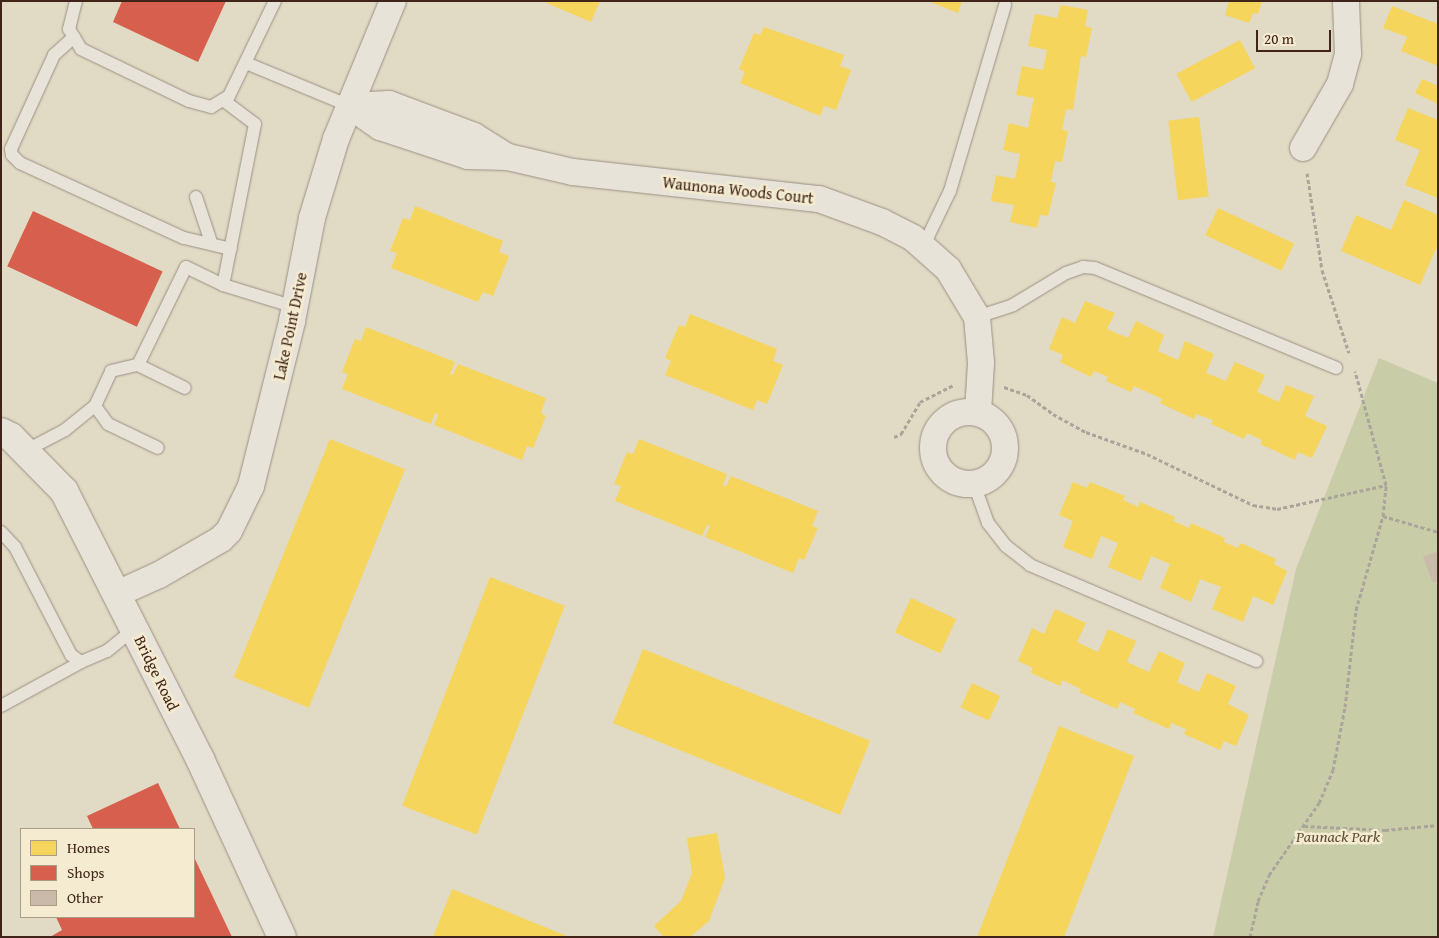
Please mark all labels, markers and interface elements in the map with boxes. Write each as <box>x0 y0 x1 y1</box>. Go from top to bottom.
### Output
scale bar <box>1259 20 1334 52</box>
text: 20 m <box>1264 28 1294 49</box>
street label: Waunona Woods Court <box>661 173 815 207</box>
street label: Lake Point Drive <box>269 270 311 382</box>
street label: Bridge Road <box>131 632 183 714</box>
park label: Paunack Park <box>1296 826 1380 846</box>
legend <box>20 828 195 918</box>
text: Homes <box>67 837 110 858</box>
text: Shops <box>67 862 104 883</box>
text: Other <box>67 887 103 908</box>

